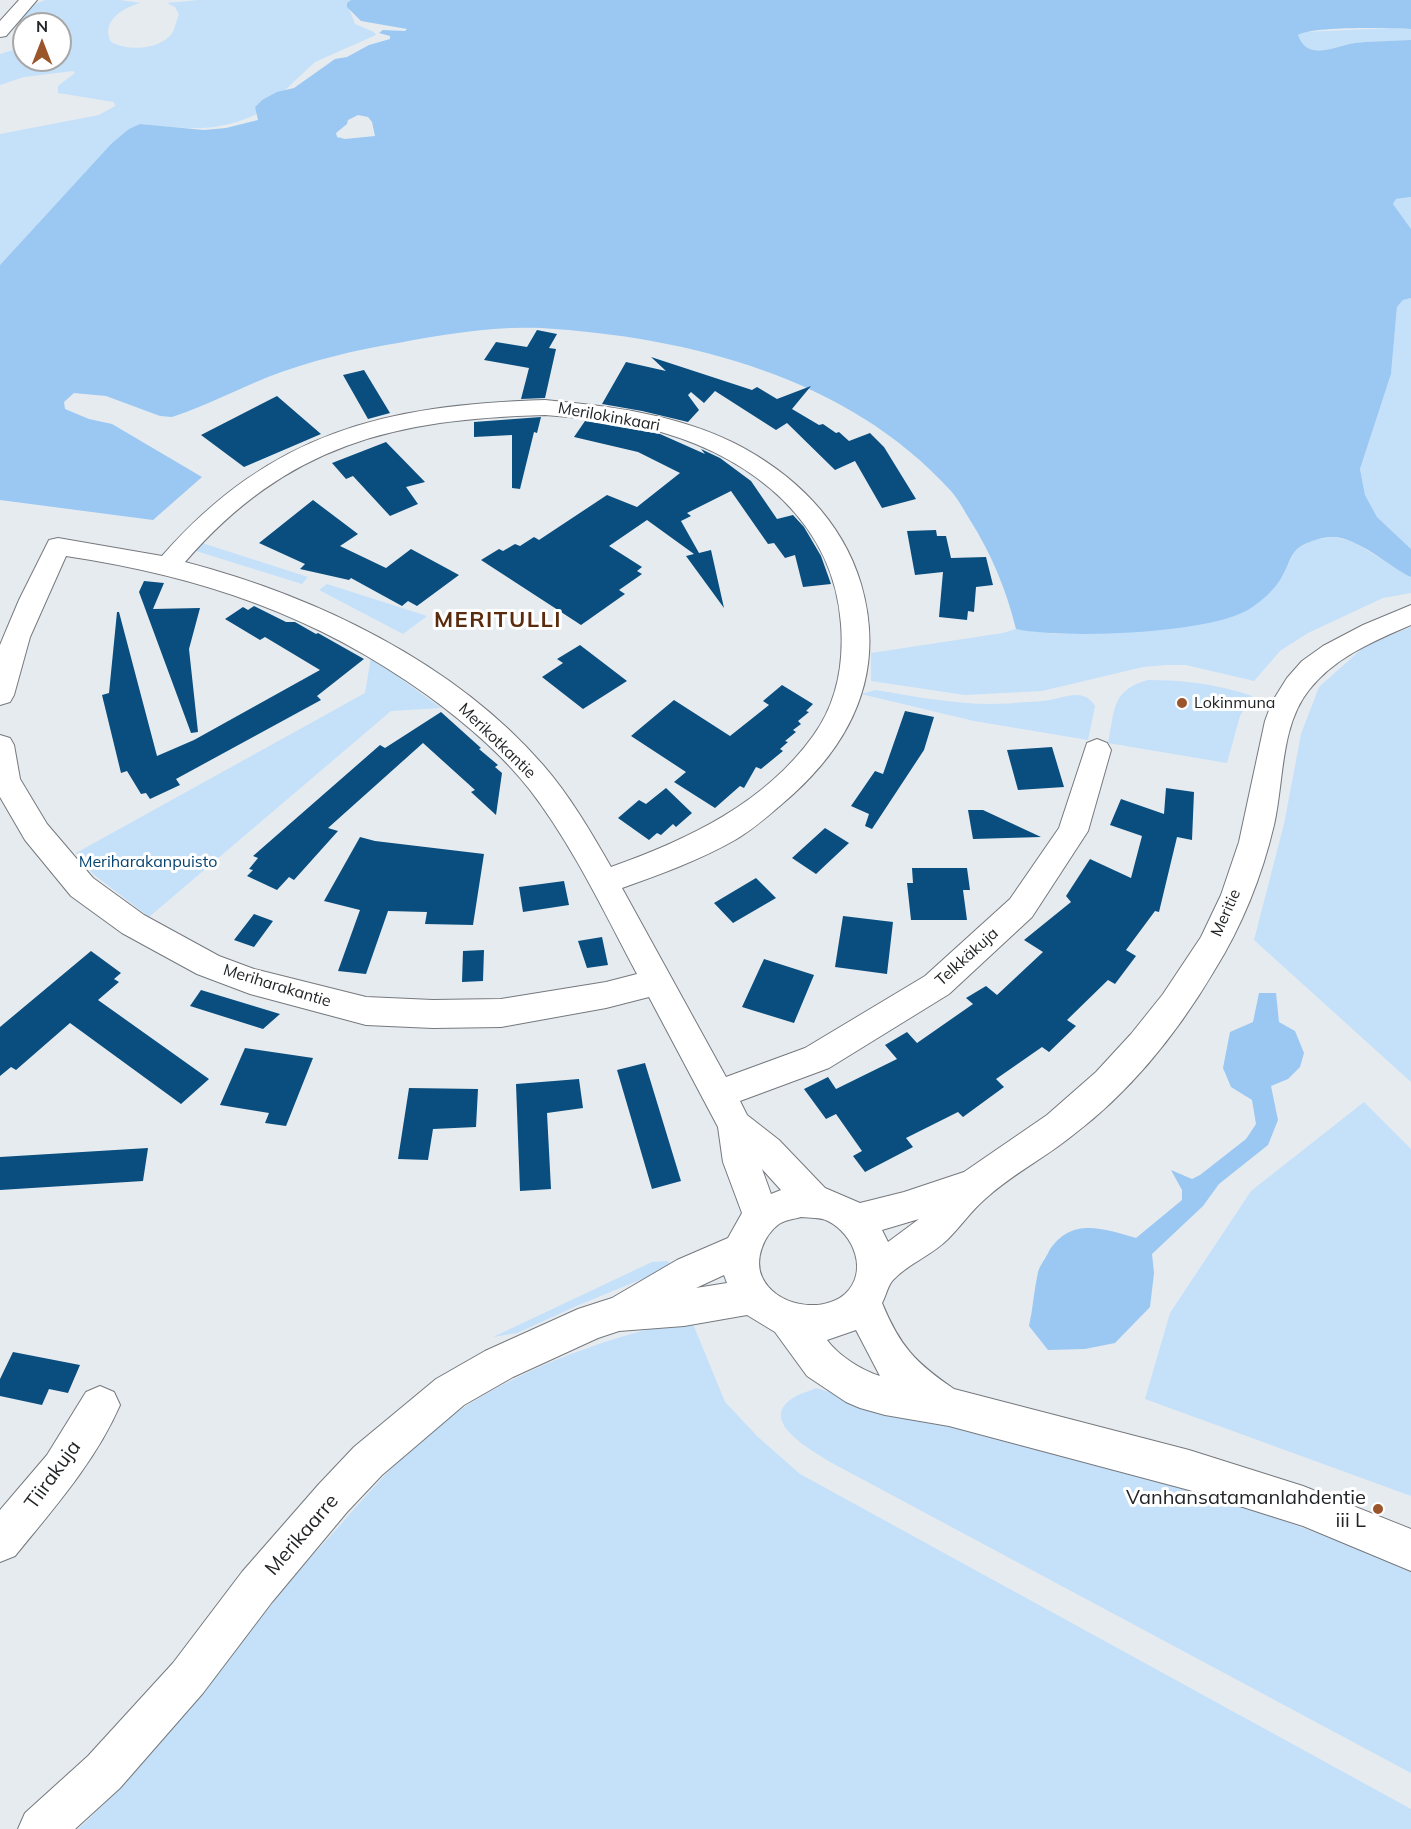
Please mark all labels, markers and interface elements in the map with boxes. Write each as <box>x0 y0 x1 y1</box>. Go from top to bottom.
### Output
north arrow <box>12 12 72 72</box>
text: N <box>36 16 48 36</box>
street label: Merilokinkaari <box>556 399 662 435</box>
district label: MERITULLI <box>434 607 562 633</box>
place label: Lokinmuna <box>1194 693 1275 713</box>
marker: Lokinmuna <box>1175 696 1189 710</box>
street label: Merikotkantie <box>454 699 540 783</box>
park label: Meriharakanpuisto <box>79 852 217 872</box>
street label: Meritie <box>1207 886 1245 940</box>
street label: Telkkäkuja <box>932 924 1002 990</box>
street label: Meriharakantie <box>221 961 333 1011</box>
street label: Tiirakuja <box>20 1436 86 1514</box>
place label: Vanhansatamanlahdentie iii L <box>1126 1486 1366 1533</box>
street label: Merikaarre <box>260 1490 344 1580</box>
marker: Vanhansatamanlahdentie iii L <box>1371 1502 1385 1516</box>

